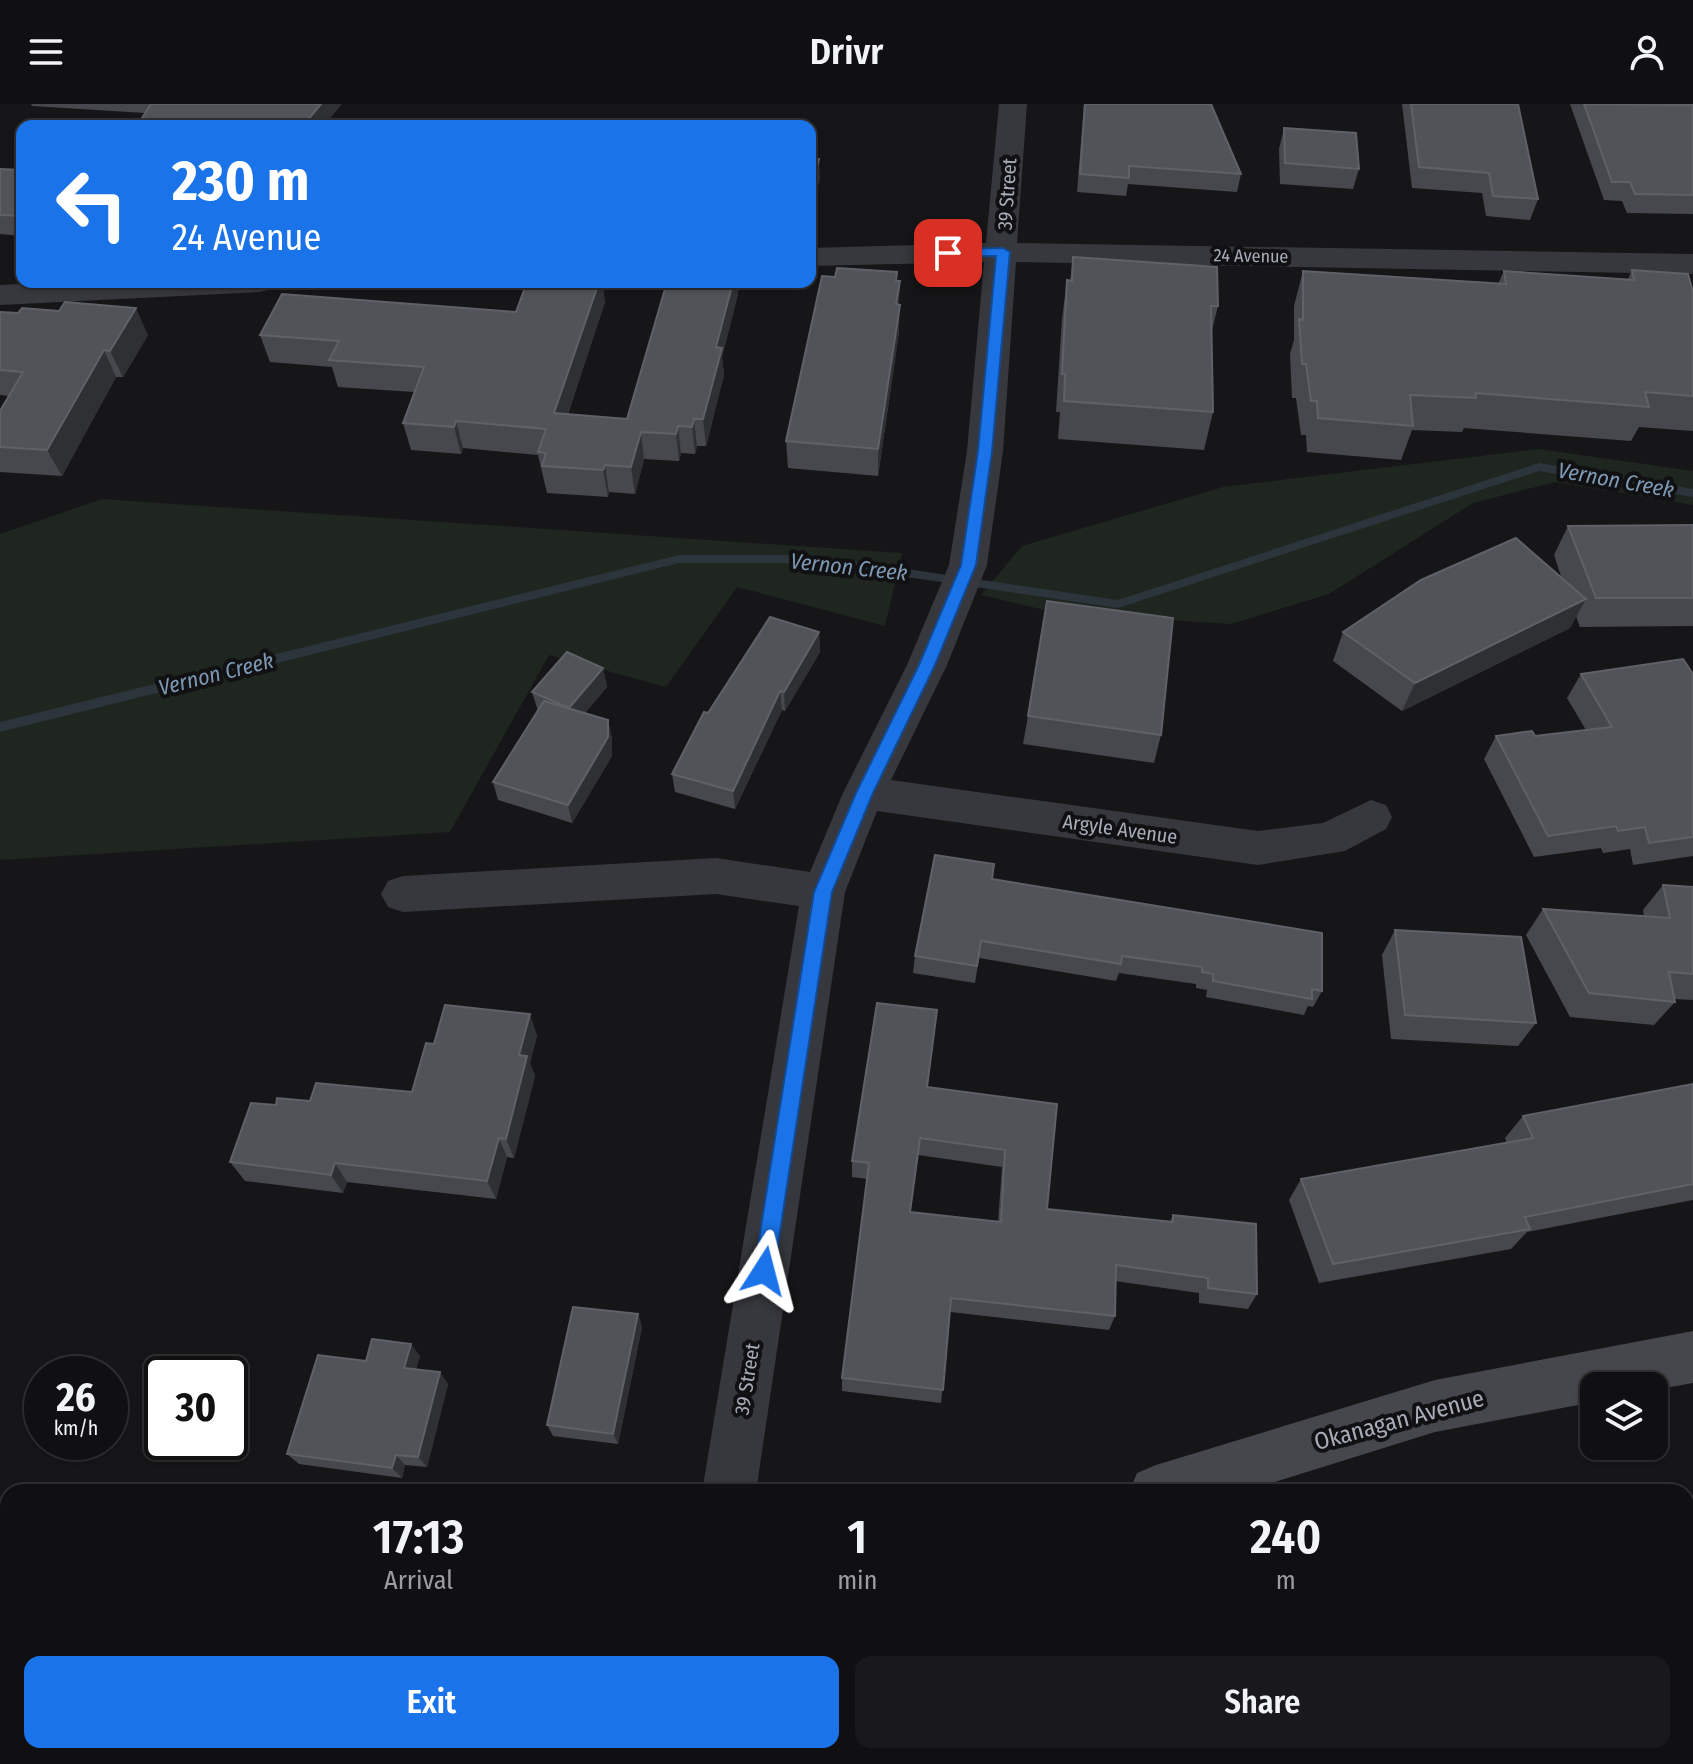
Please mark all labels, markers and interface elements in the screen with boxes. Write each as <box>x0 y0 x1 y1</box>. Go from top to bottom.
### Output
icon: menu <box>24 30 68 74</box>
text: Drivr <box>810 30 883 74</box>
icon: person <box>1625 30 1669 74</box>
text: 230 m <box>172 148 309 215</box>
icon: left <box>40 152 144 256</box>
street label: 39 Street <box>993 157 1022 231</box>
text: 24 Avenue <box>172 216 321 260</box>
pin <box>914 219 982 287</box>
icon: arrive <box>926 231 970 275</box>
street label: 24 Avenue <box>1214 244 1289 268</box>
water label: Vernon Creek <box>1556 456 1676 504</box>
water label: Vernon Creek <box>789 547 909 587</box>
water label: Vernon Creek <box>156 647 276 701</box>
street label: Argyle Avenue <box>1061 809 1179 849</box>
position arrow <box>722 1229 806 1313</box>
street label: 39 Street <box>729 1341 765 1417</box>
speed limit sign: 30 <box>144 1356 248 1460</box>
map controls <box>1580 1372 1668 1460</box>
button: layers <box>1580 1372 1668 1460</box>
text: 26 <box>56 1374 96 1422</box>
street label: Okanagan Avenue <box>1311 1384 1487 1456</box>
text: km/h <box>54 1416 98 1440</box>
text: 17:13 <box>373 1508 464 1566</box>
text: 1 <box>847 1508 867 1566</box>
text: 240 <box>1250 1508 1321 1566</box>
text: Arrival <box>384 1565 453 1596</box>
text: min <box>837 1565 877 1596</box>
text: m <box>1276 1565 1296 1596</box>
button: Exit <box>24 1656 839 1748</box>
button: Share <box>855 1656 1670 1748</box>

